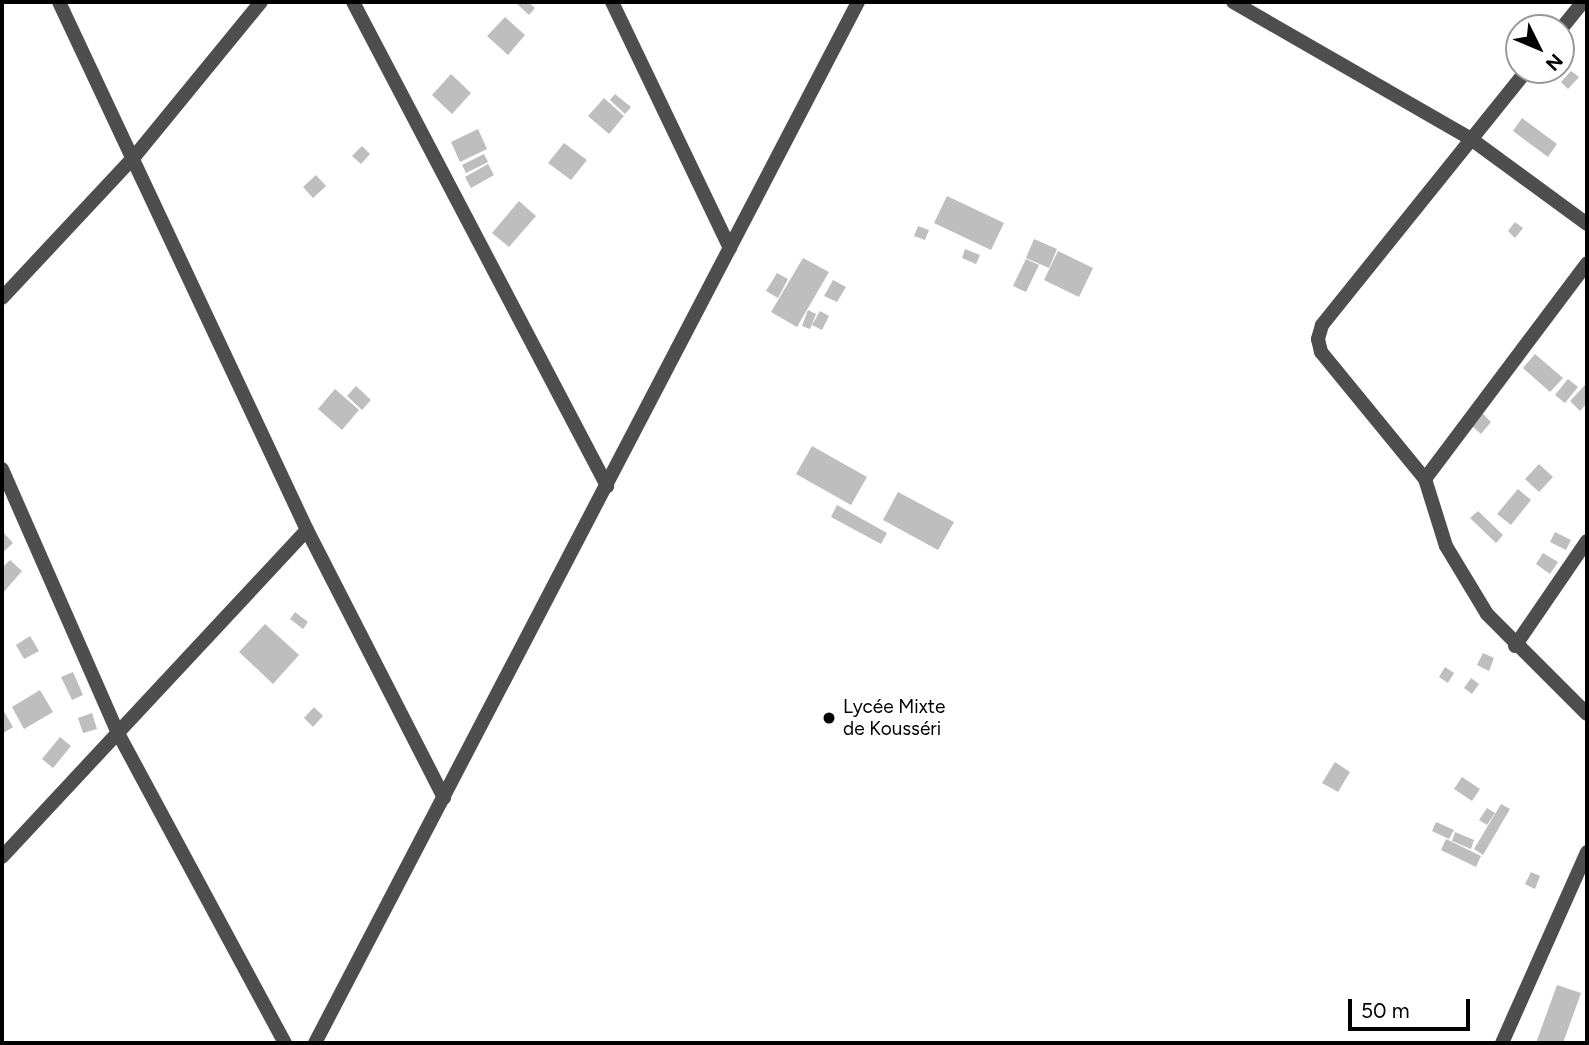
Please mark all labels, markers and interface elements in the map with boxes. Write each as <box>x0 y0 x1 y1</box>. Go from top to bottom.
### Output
north arrow <box>1505 14 1575 84</box>
text: N <box>1541 49 1568 76</box>
place label: Lycée Mixte de Kousséri <box>843 696 945 740</box>
marker: Lycée Mixte de Kousséri <box>821 710 837 726</box>
scale bar <box>1351 986 1474 1030</box>
text: 50 m <box>1361 998 1410 1023</box>

